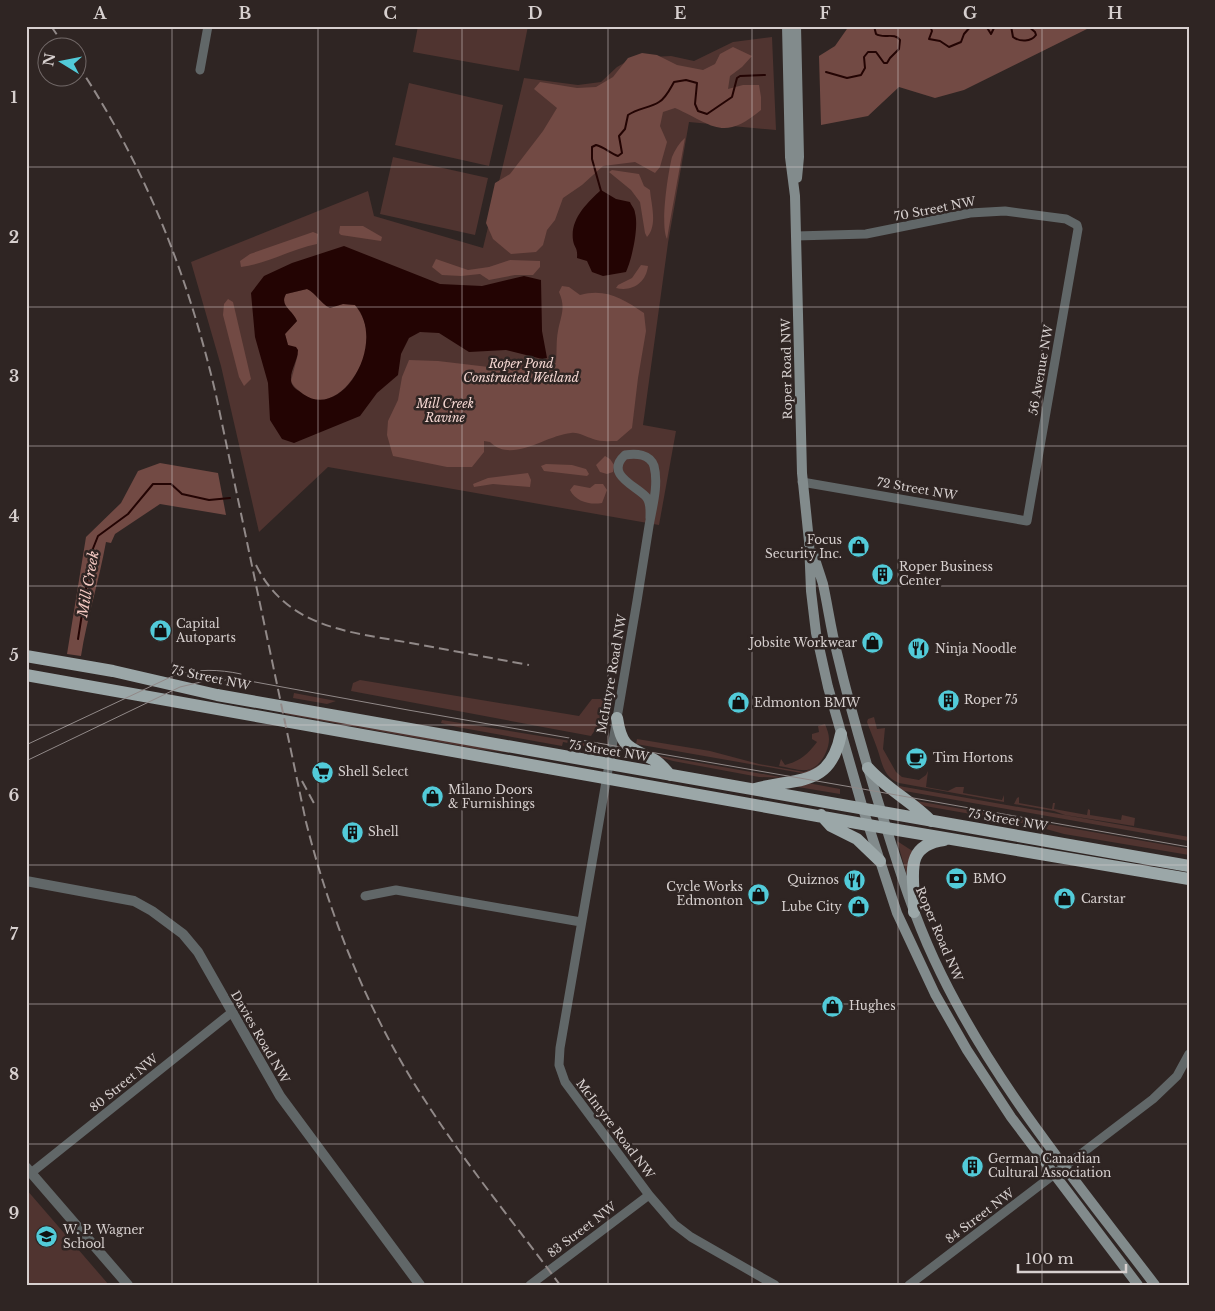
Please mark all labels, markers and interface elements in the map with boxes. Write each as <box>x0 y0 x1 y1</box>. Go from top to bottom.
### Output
text: A <box>93 3 108 23</box>
text: B <box>239 3 252 23</box>
text: C <box>383 3 397 23</box>
text: D <box>528 3 542 23</box>
text: E <box>674 3 686 23</box>
text: F <box>819 3 831 23</box>
text: G <box>963 3 977 23</box>
text: H <box>1107 3 1123 23</box>
north arrow <box>38 38 88 88</box>
text: N <box>39 52 59 68</box>
text: 1 <box>11 87 18 107</box>
street label: 70 Street NW <box>893 193 978 224</box>
text: 2 <box>9 227 19 247</box>
street label: Roper Road NW <box>778 317 795 420</box>
street label: 56 Avenue NW <box>1025 323 1056 416</box>
park label: Roper Pond Constructed Wetland <box>463 356 580 385</box>
text: 3 <box>9 366 19 386</box>
park label: Mill Creek Ravine <box>415 396 474 425</box>
street label: 72 Street NW <box>876 474 959 503</box>
text: 4 <box>9 506 19 526</box>
place label: Focus Security Inc. <box>765 532 842 561</box>
shop icon: Focus Security Inc. <box>846 535 870 559</box>
water label: Mill Creek <box>73 549 103 620</box>
place label: Roper Business Center <box>899 559 993 588</box>
building icon: Roper Business Center <box>871 562 895 586</box>
street label: McIntyre Road NW <box>594 612 630 735</box>
place label: Capital Autoparts <box>175 616 236 645</box>
shop icon: Capital Autoparts <box>148 619 172 643</box>
shop icon: Jobsite Workwear <box>861 631 885 655</box>
place label: Jobsite Workwear <box>748 635 857 650</box>
restaurant icon: Ninja Noodle <box>907 637 931 661</box>
place label: Ninja Noodle <box>935 641 1017 656</box>
text: 5 <box>9 645 19 665</box>
street label: 75 Street NW <box>170 662 253 693</box>
building icon: Roper 75 <box>936 688 960 712</box>
shop icon: Edmonton BMW <box>726 691 750 715</box>
place label: Roper 75 <box>964 692 1018 707</box>
place label: Edmonton BMW <box>754 695 861 710</box>
street label: 75 Street NW <box>568 737 651 764</box>
cafe icon: Tim Hortons <box>905 746 929 770</box>
place label: Tim Hortons <box>933 750 1013 765</box>
supermarket icon: Shell Select <box>310 760 334 784</box>
place label: Shell Select <box>338 764 409 779</box>
place label: Milano Doors & Furnishings <box>448 782 535 811</box>
text: 6 <box>9 785 20 805</box>
shop icon: Milano Doors & Furnishings <box>420 785 444 809</box>
street label: 75 Street NW <box>967 805 1050 834</box>
building icon: Shell <box>340 820 364 844</box>
place label: Shell <box>368 824 399 839</box>
bank icon: BMO <box>945 867 969 891</box>
restaurant icon: Quiznos <box>843 868 867 892</box>
place label: BMO <box>973 871 1006 886</box>
place label: Quiznos <box>787 872 839 887</box>
place label: Cycle Works Edmonton <box>666 879 743 908</box>
shop icon: Cycle Works Edmonton <box>747 882 771 906</box>
street label: Roper Road NW <box>913 884 967 984</box>
shop icon: Carstar <box>1053 887 1077 911</box>
place label: Carstar <box>1081 891 1126 906</box>
shop icon: Lube City <box>846 895 870 919</box>
place label: Lube City <box>781 899 842 914</box>
text: 7 <box>10 924 19 944</box>
street label: Davies Road NW <box>228 988 293 1086</box>
shop icon: Hughes <box>821 994 845 1018</box>
place label: Hughes <box>849 998 896 1013</box>
street label: 80 Street NW <box>86 1050 162 1115</box>
text: 8 <box>9 1064 19 1084</box>
street label: McIntyre Road NW <box>573 1076 658 1182</box>
place label: German Canadian Cultural Association <box>988 1151 1111 1180</box>
building icon: German Canadian Cultural Association <box>960 1154 984 1178</box>
street label: 84 Street NW <box>942 1184 1018 1246</box>
street label: 83 Street NW <box>544 1198 620 1260</box>
text: 9 <box>9 1203 20 1223</box>
place label: W. P. Wagner School <box>62 1222 144 1251</box>
school or university icon: W. P. Wagner School <box>35 1225 59 1249</box>
scale bar <box>1018 1241 1125 1273</box>
text: 100 m <box>1025 1249 1074 1268</box>

